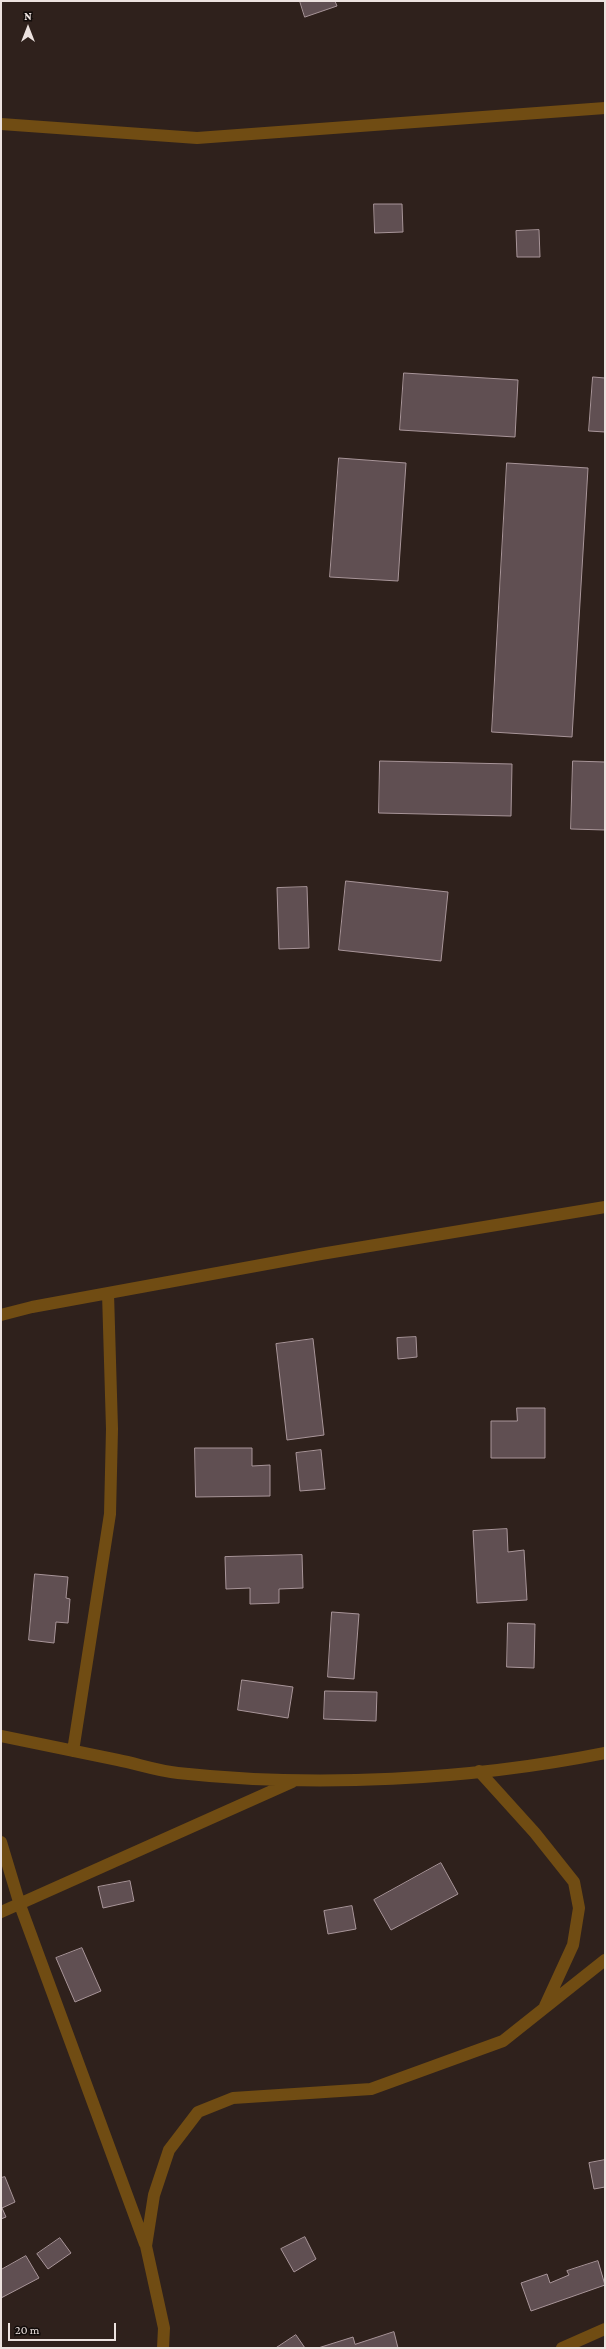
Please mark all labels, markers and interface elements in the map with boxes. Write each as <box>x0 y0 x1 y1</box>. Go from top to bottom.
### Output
north arrow <box>8 8 48 48</box>
text: N <box>24 10 32 22</box>
scale bar <box>10 2315 118 2341</box>
text: 20 m <box>15 2323 39 2337</box>

